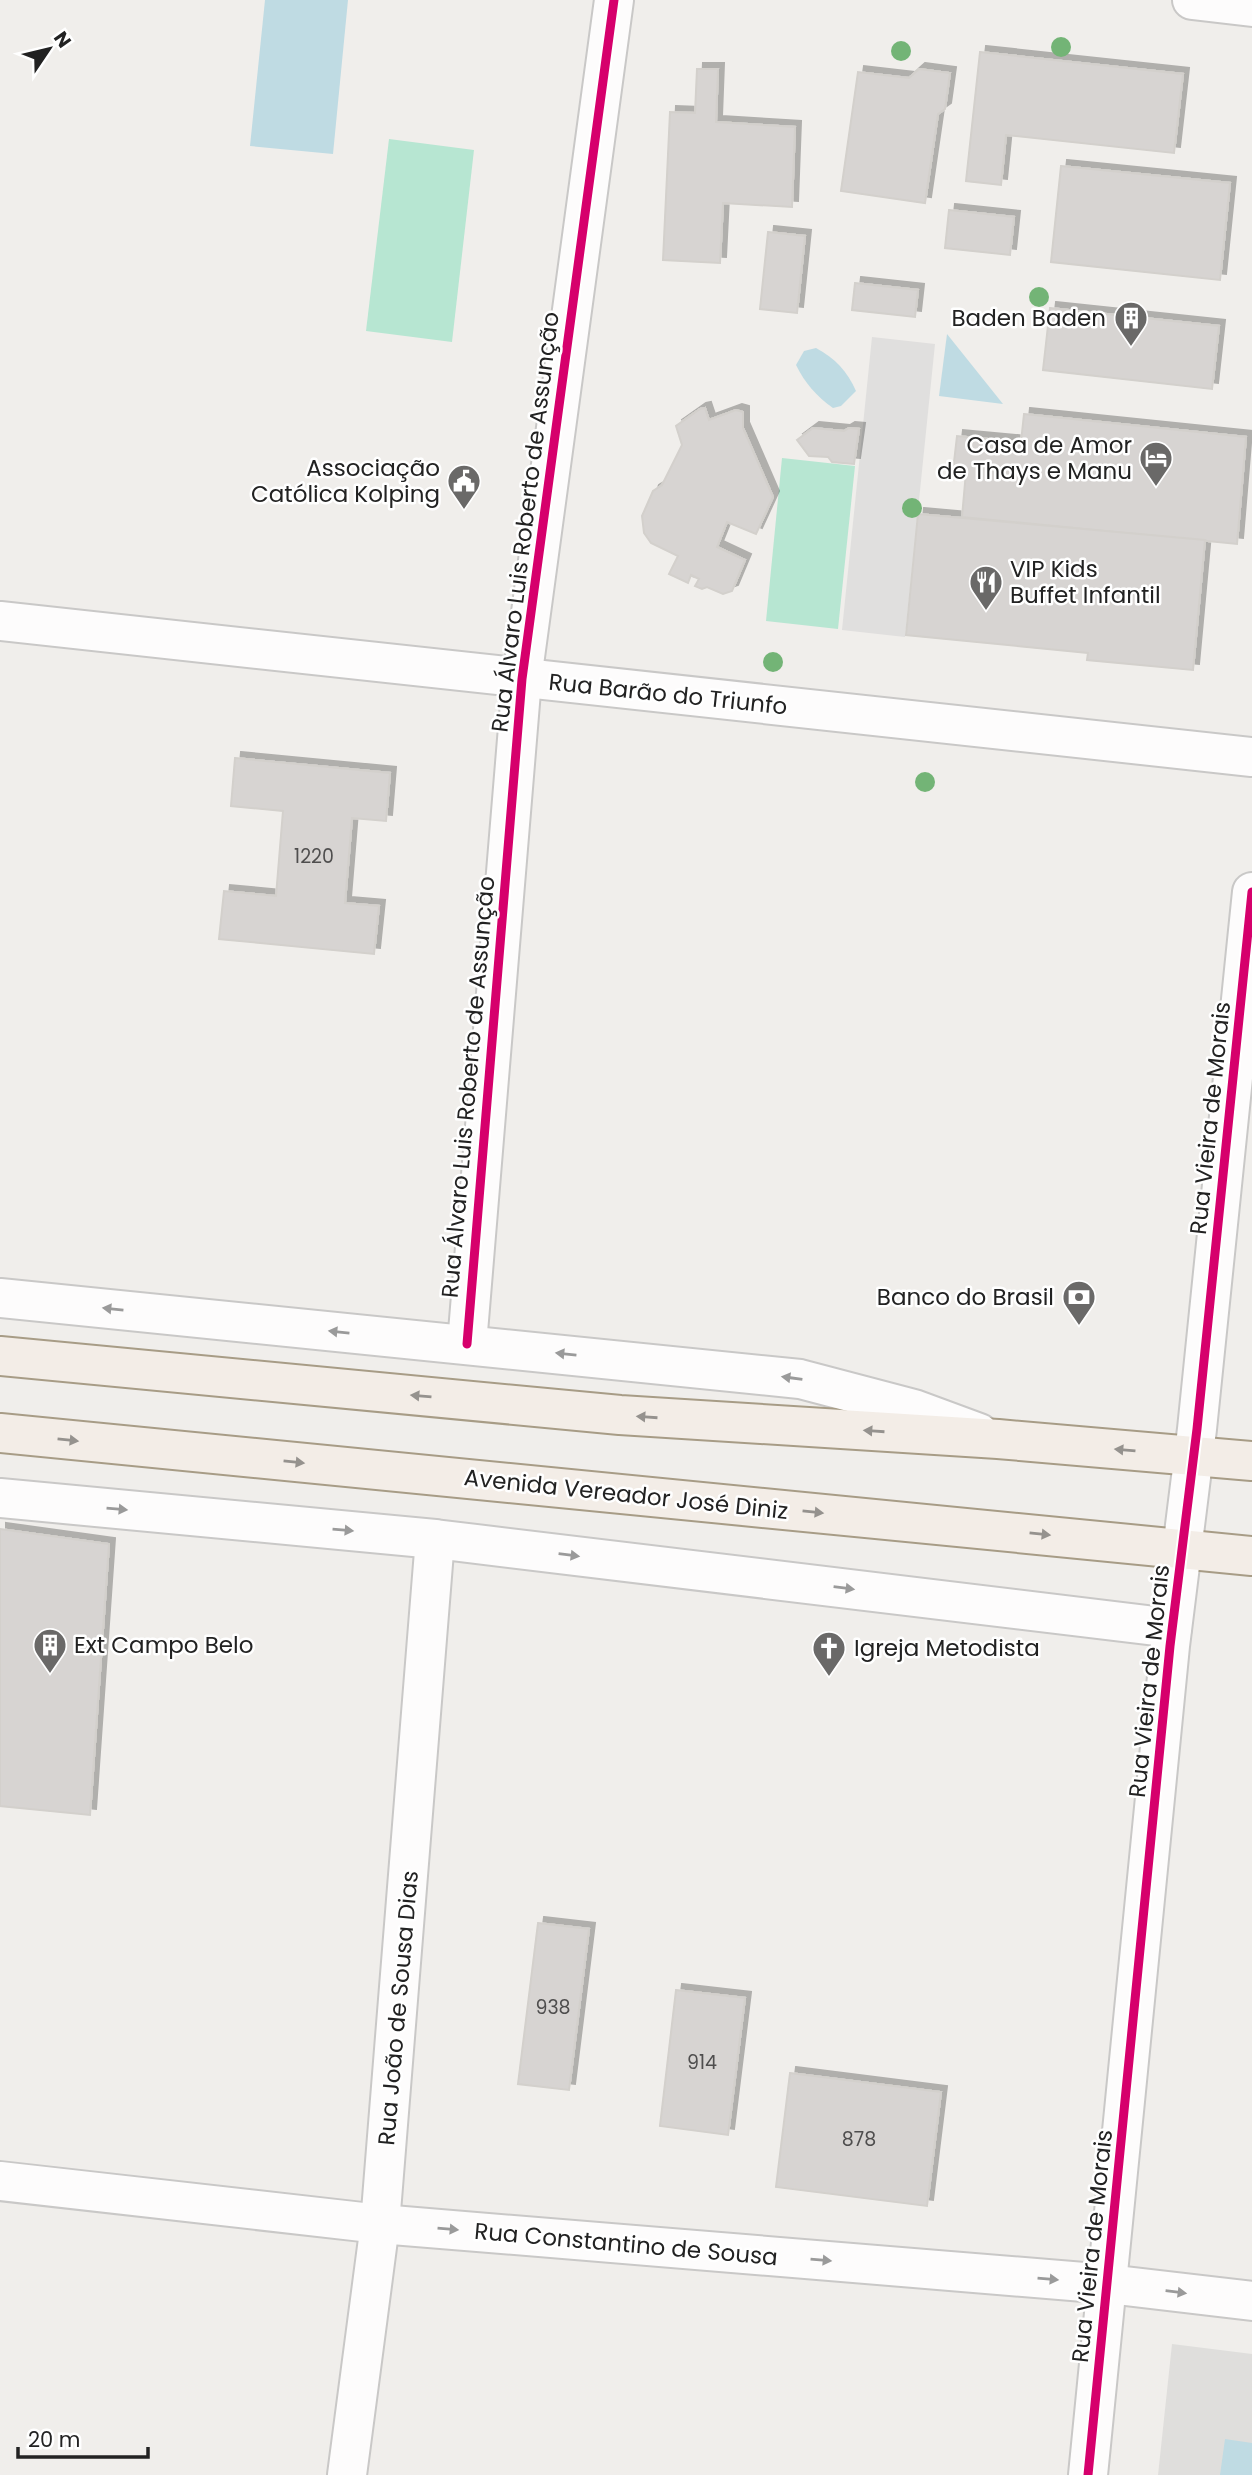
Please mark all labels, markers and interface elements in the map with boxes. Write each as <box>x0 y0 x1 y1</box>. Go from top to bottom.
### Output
north arrow <box>14 14 84 84</box>
text: N <box>47 26 78 53</box>
building icon: Baden Baden <box>1112 299 1150 348</box>
place label: Baden Baden <box>952 302 1106 334</box>
street label: Rua Álvaro Luis Roberto de Assunção <box>483 310 567 734</box>
place label: Casa de Amor de Thays e Manu <box>937 429 1132 487</box>
hotel icon: Casa de Amor de Thays e Manu <box>1137 439 1175 488</box>
place label: Associação Católica Kolping <box>251 452 440 510</box>
public building icon: Associação Católica Kolping <box>445 462 483 511</box>
place label: VIP Kids Buffet Infantil <box>1010 553 1161 611</box>
restaurant icon: VIP Kids Buffet Infantil <box>967 563 1005 612</box>
street label: Rua Barão do Triunfo <box>547 666 789 722</box>
house number: 1220 <box>294 843 334 870</box>
street label: Rua Álvaro Luis Roberto de Assunção <box>434 875 502 1299</box>
street label: Rua Vieira de Morais <box>1182 1000 1238 1236</box>
bank icon: Banco do Brasil <box>1060 1278 1098 1327</box>
place label: Banco do Brasil <box>877 1281 1054 1313</box>
one-way arrow <box>102 1303 124 1314</box>
one-way arrow <box>328 1326 350 1337</box>
one-way arrow <box>554 1349 576 1360</box>
one-way arrow <box>781 1373 803 1384</box>
one-way arrow <box>409 1390 431 1401</box>
one-way arrow <box>636 1411 658 1422</box>
one-way arrow <box>863 1426 885 1437</box>
one-way arrow <box>57 1435 79 1446</box>
one-way arrow <box>1114 1444 1136 1455</box>
one-way arrow <box>284 1457 306 1468</box>
street label: Avenida Vereador José Diniz <box>462 1461 790 1527</box>
one-way arrow <box>106 1503 128 1514</box>
one-way arrow <box>803 1507 825 1518</box>
one-way arrow <box>332 1525 354 1536</box>
one-way arrow <box>1029 1529 1051 1540</box>
one-way arrow <box>558 1550 580 1561</box>
street label: Rua Vieira de Morais <box>1121 1563 1177 1799</box>
one-way arrow <box>833 1583 855 1594</box>
building icon: Ext Campo Belo <box>31 1626 69 1675</box>
place label: Ext Campo Belo <box>74 1629 253 1661</box>
church icon: Igreja Metodista <box>810 1629 848 1678</box>
place label: Igreja Metodista <box>854 1632 1040 1664</box>
street label: Rua João de Sousa Dias <box>370 1869 426 2147</box>
house number: 938 <box>535 1994 571 2021</box>
house number: 914 <box>687 2049 717 2076</box>
house number: 878 <box>842 2126 876 2153</box>
street label: Rua Vieira de Morais <box>1064 2128 1120 2364</box>
street label: Rua Constantino de Sousa <box>473 2215 779 2273</box>
one-way arrow <box>437 2224 459 2235</box>
one-way arrow <box>810 2255 832 2266</box>
one-way arrow <box>1037 2274 1059 2285</box>
one-way arrow <box>1165 2286 1187 2297</box>
scale bar <box>18 2416 147 2460</box>
text: 20 m <box>28 2425 81 2454</box>

